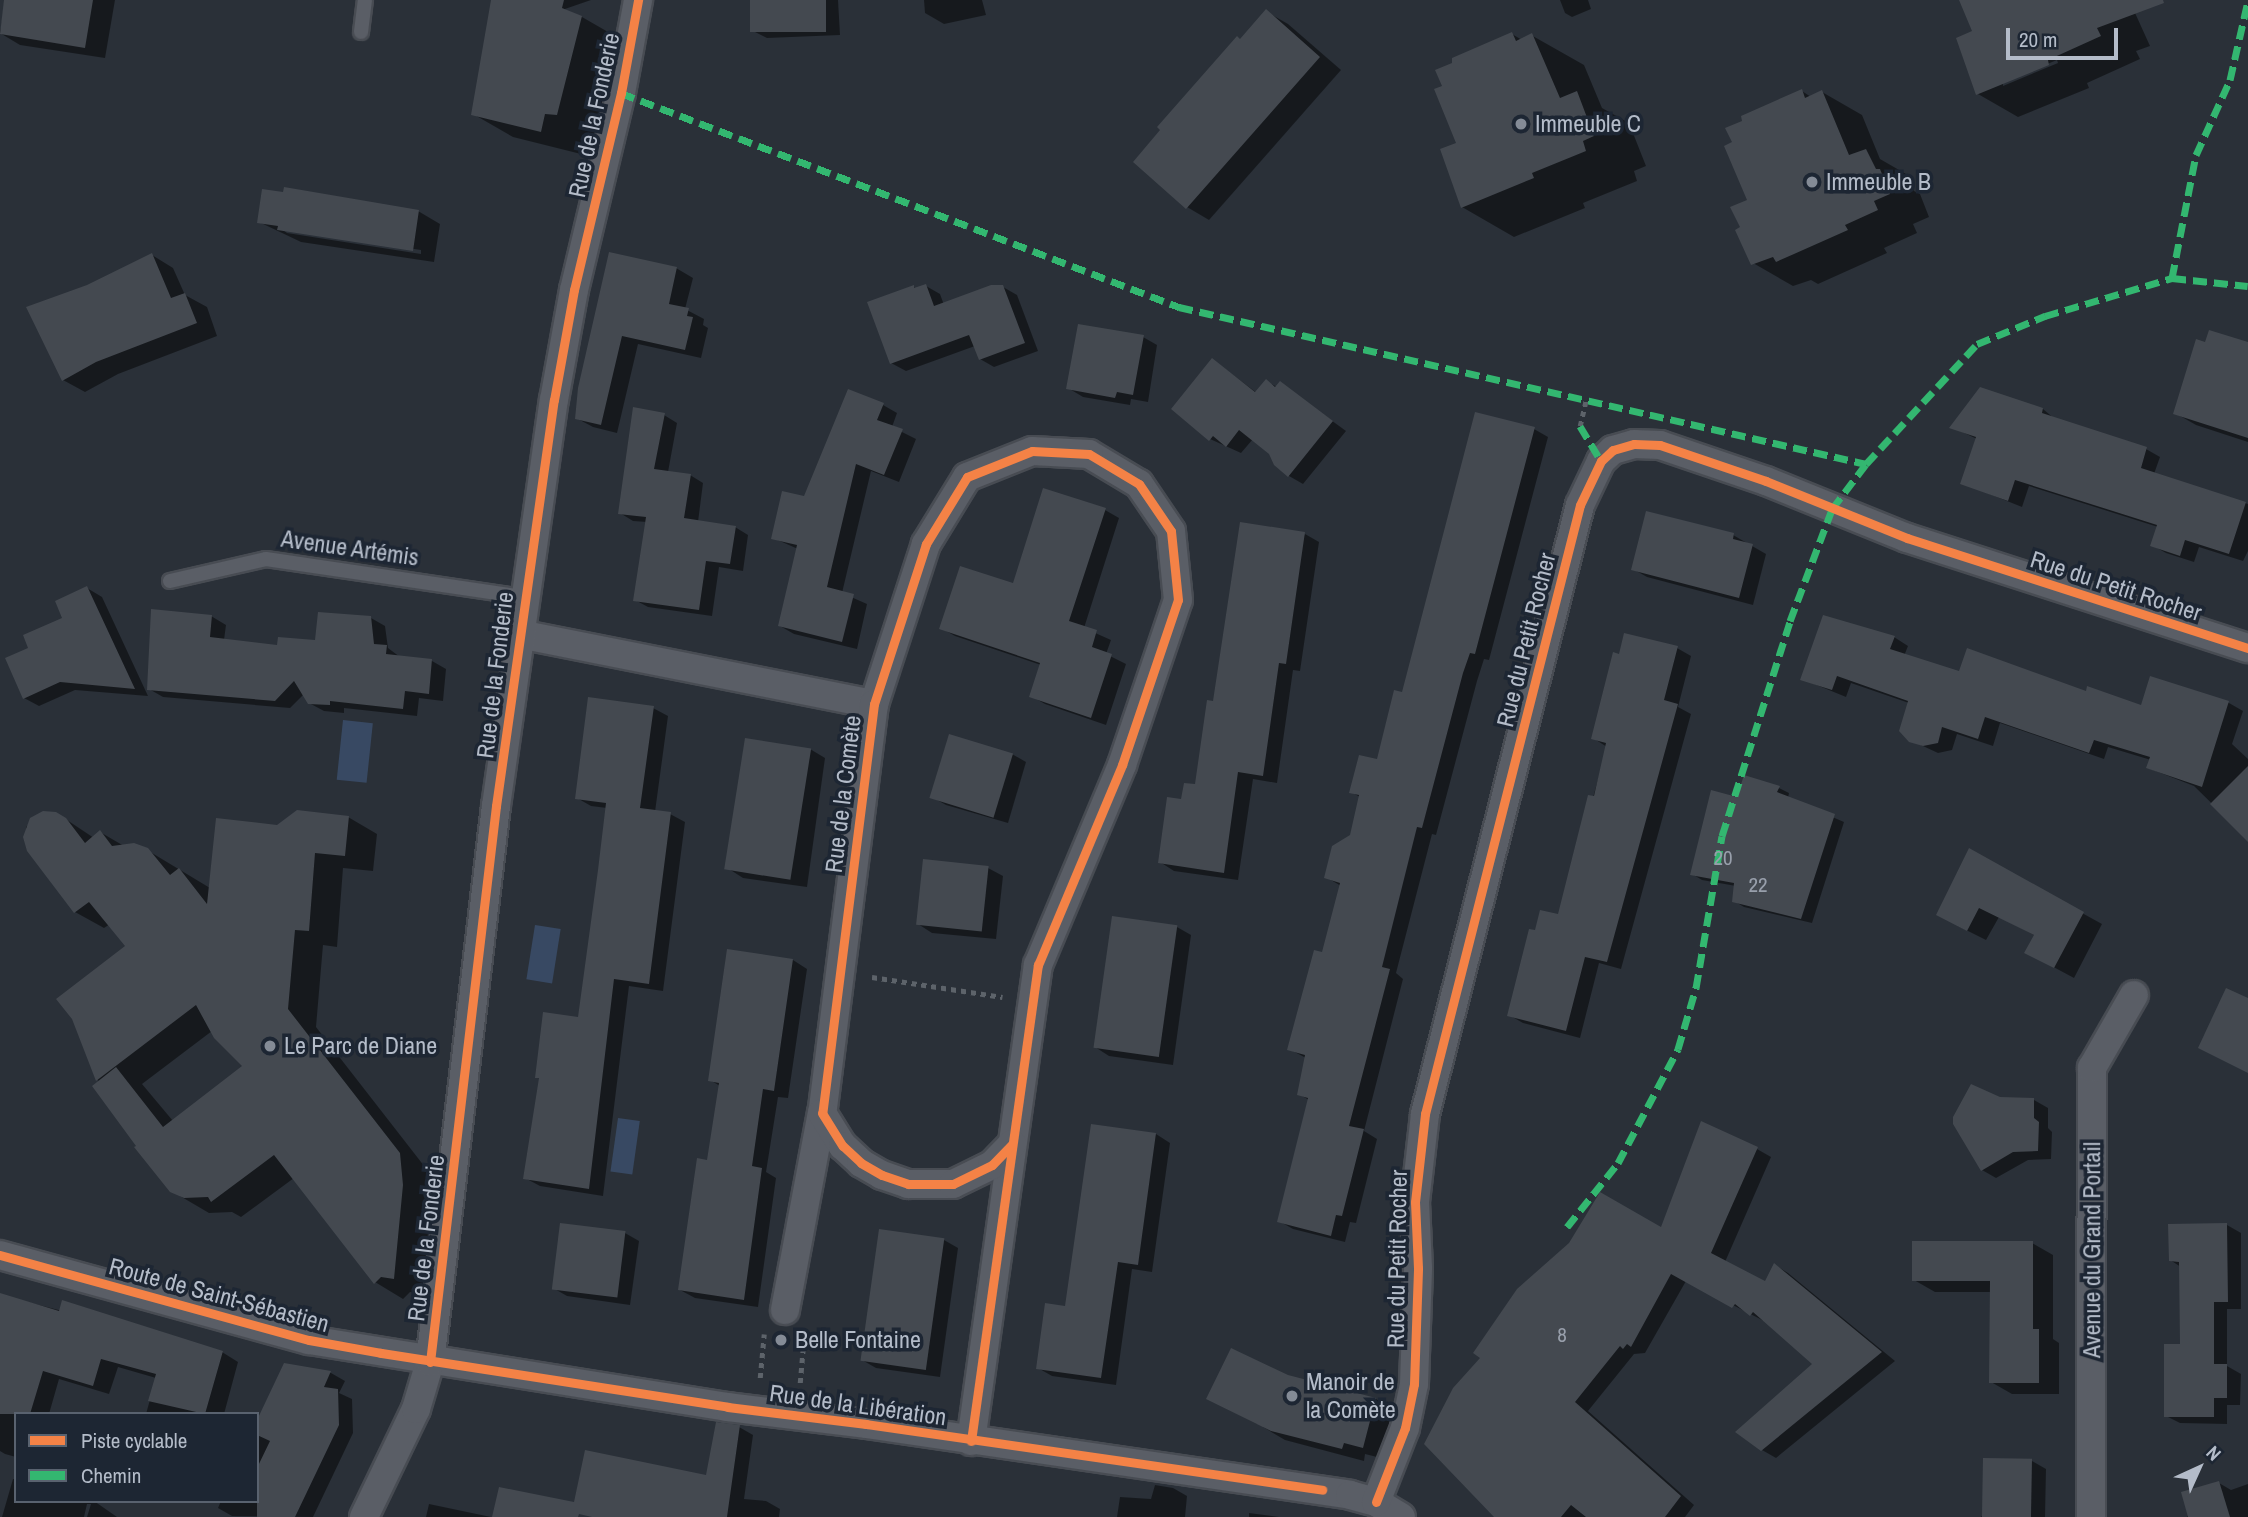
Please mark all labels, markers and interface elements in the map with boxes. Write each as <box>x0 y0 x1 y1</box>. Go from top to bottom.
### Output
scale bar <box>2010 14 2122 58</box>
text: 20 m <box>2019 25 2057 54</box>
street label: Rue de la Fonderie <box>563 30 625 200</box>
place label: Immeuble C <box>1535 110 1641 138</box>
marker: Immeuble C <box>1513 116 1529 132</box>
place label: Immeuble B <box>1826 168 1931 196</box>
marker: Immeuble B <box>1804 174 1820 190</box>
street label: Avenue Artémis <box>279 524 421 572</box>
street label: Rue du Petit Rocher <box>2027 545 2205 627</box>
street label: Rue du Petit Rocher <box>1490 550 1562 730</box>
street label: Rue de la Fonderie <box>470 590 520 760</box>
street label: Rue de la Comète <box>819 714 867 874</box>
house number: 20 <box>1713 845 1733 871</box>
house number: 22 <box>1748 872 1768 898</box>
place label: Le Parc de Diane <box>284 1032 437 1060</box>
marker: Le Parc de Diane <box>262 1038 278 1054</box>
street label: Avenue du Grand Portail <box>2078 1142 2106 1358</box>
street label: Rue de la Fonderie <box>401 1153 451 1323</box>
street label: Rue du Petit Rocher <box>1381 1170 1413 1348</box>
street label: Route de Saint-Sébastien <box>106 1252 332 1338</box>
house number: 8 <box>1557 1322 1567 1348</box>
place label: Belle Fontaine <box>795 1326 921 1354</box>
marker: Belle Fontaine <box>773 1332 789 1348</box>
place label: Manoir de la Comète <box>1306 1368 1396 1424</box>
street label: Rue de la Libération <box>768 1378 948 1432</box>
marker: Manoir de la Comète <box>1284 1388 1300 1404</box>
legend <box>14 1412 259 1503</box>
text: Piste cyclable <box>81 1426 187 1455</box>
north arrow <box>2164 1433 2234 1503</box>
text: N <box>2201 1440 2227 1466</box>
text: Chemin <box>81 1461 141 1490</box>

